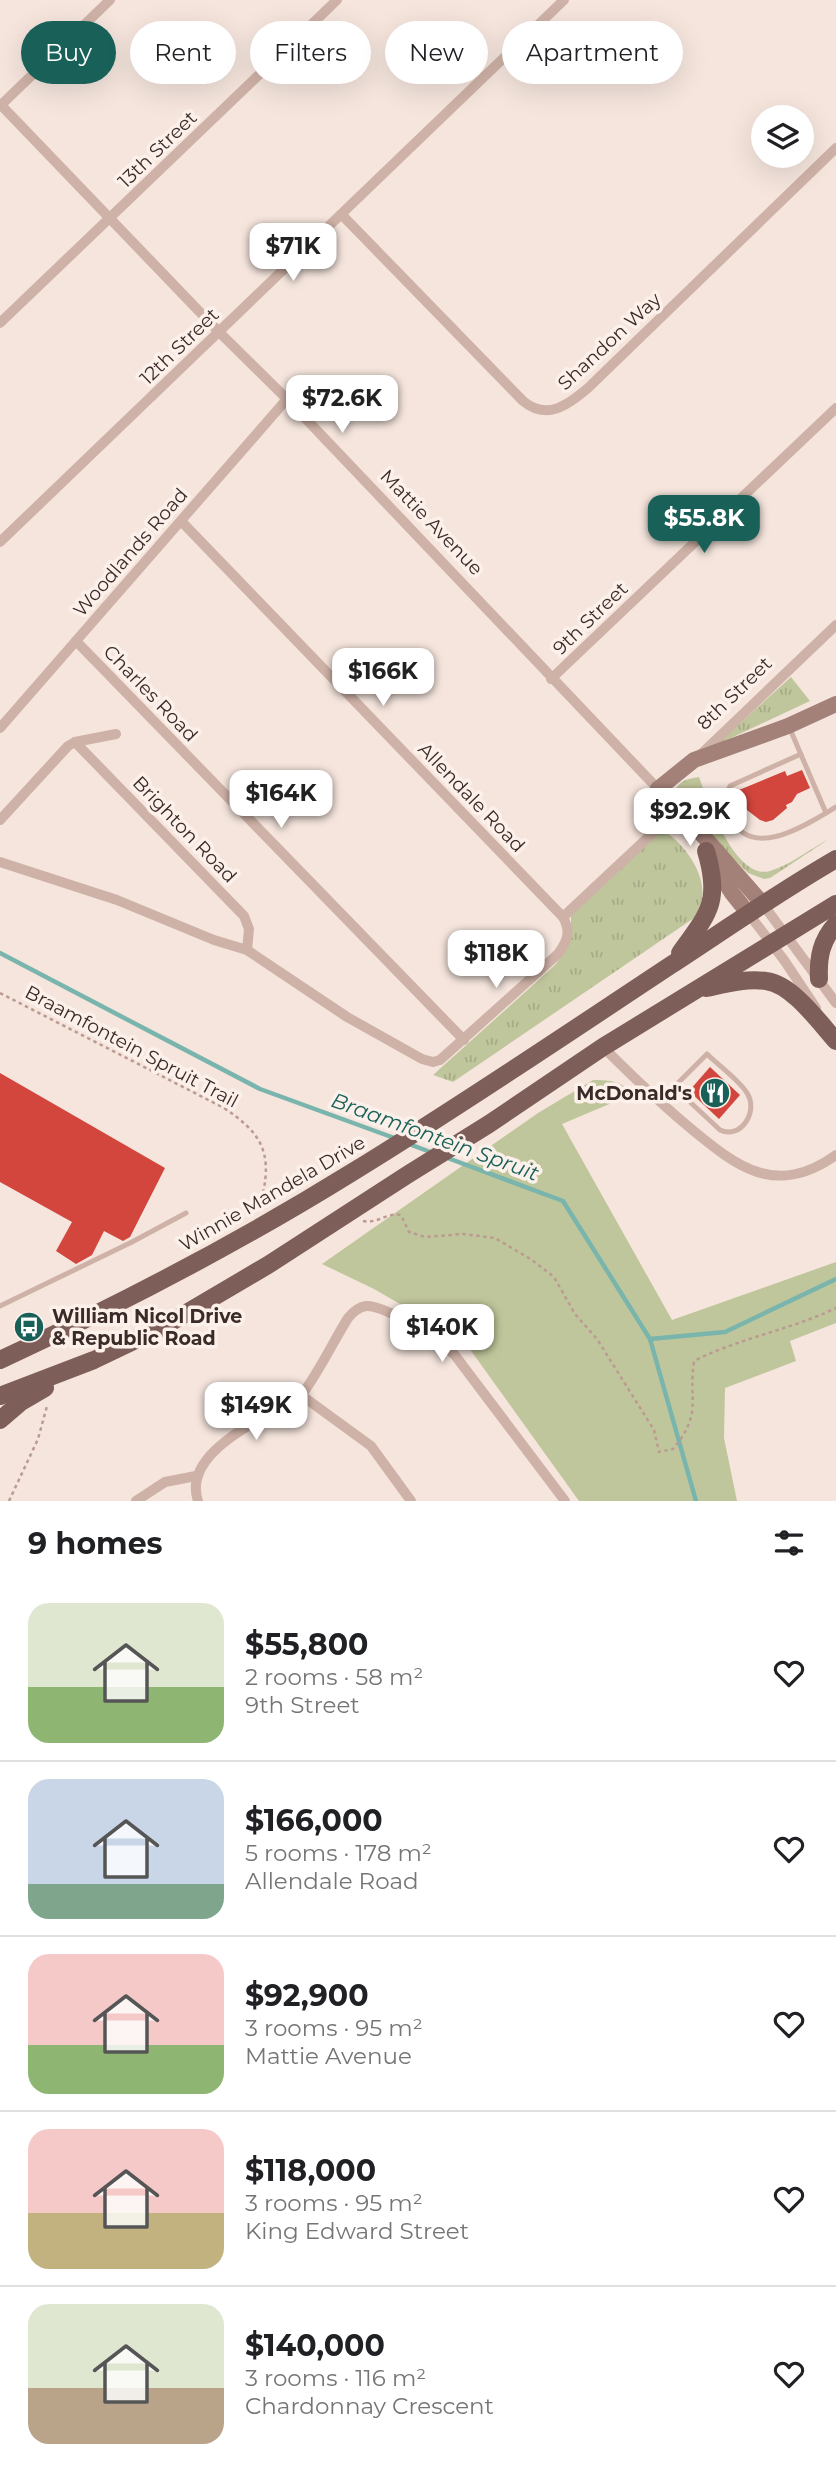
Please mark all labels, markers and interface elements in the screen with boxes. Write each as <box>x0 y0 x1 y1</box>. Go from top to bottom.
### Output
chip: Buy <box>21 21 116 84</box>
chip: Rent <box>130 21 236 84</box>
chip: Filters <box>250 21 371 84</box>
chip: New <box>385 21 488 84</box>
chip: Apartment <box>502 21 683 84</box>
map controls <box>751 105 814 168</box>
button: layers <box>751 105 814 168</box>
street label: 13th Street <box>113 106 202 193</box>
pin: $71K <box>252 224 334 283</box>
text: $71K <box>266 232 320 260</box>
street label: Shandon Way <box>553 287 666 395</box>
street label: 12th Street <box>135 303 224 390</box>
pin: $72.6K <box>285 376 399 435</box>
text: $72.6K <box>302 384 382 412</box>
street label: Mattie Avenue <box>376 465 488 580</box>
street label: Woodlands Road <box>68 483 192 621</box>
pin: $55.8K <box>647 496 761 555</box>
text: $55.8K <box>664 504 744 532</box>
street label: 9th Street <box>548 577 633 660</box>
street label: Charles Road <box>99 640 203 746</box>
pin: $166K <box>334 648 432 708</box>
street label: 8th Street <box>692 652 777 735</box>
text: $166K <box>348 657 418 685</box>
street label: Allendale Road <box>414 738 530 857</box>
pin: $164K <box>232 770 330 830</box>
street label: Brighton Road <box>128 771 241 888</box>
text: $164K <box>246 779 316 807</box>
pin: $92.9K <box>633 788 747 848</box>
text: $92.9K <box>650 797 730 825</box>
pin: $118K <box>447 930 545 990</box>
text: $118K <box>464 939 528 967</box>
street label: Braamfontein Spruit Trail <box>21 980 242 1112</box>
restaurant icon: McDonald's <box>698 1076 732 1110</box>
place label: McDonald's <box>576 1082 692 1105</box>
water label: Braamfontein Spruit <box>328 1087 543 1186</box>
street label: Winnie Mandela Drive <box>175 1131 369 1256</box>
pin: $140K <box>393 1304 491 1364</box>
place label: William Nicol Drive & Republic Road <box>52 1305 242 1350</box>
bus stop icon: William Nicol Drive & Republic Road <box>12 1310 46 1344</box>
text: $140K <box>406 1313 478 1341</box>
pin: $149K <box>207 1382 305 1442</box>
text: $149K <box>221 1391 291 1419</box>
icon: filters <box>770 1524 808 1562</box>
text: 9 homes <box>28 1525 163 1562</box>
text: $55,800 <box>245 1626 368 1663</box>
icon: home <box>84 1631 168 1715</box>
icon: heart <box>770 1654 808 1692</box>
text: 2 rooms · 58 m² <box>245 1663 423 1691</box>
text: 9th Street <box>245 1691 360 1719</box>
text: $166,000 <box>245 1802 383 1839</box>
icon: home <box>84 1807 168 1891</box>
icon: heart <box>770 1830 808 1868</box>
text: 5 rooms · 178 m² <box>245 1839 432 1867</box>
text: Allendale Road <box>245 1867 419 1895</box>
text: $92,900 <box>245 1977 369 2014</box>
icon: home <box>84 1982 168 2066</box>
icon: heart <box>770 2005 808 2043</box>
text: 3 rooms · 95 m² <box>245 2014 423 2042</box>
text: Mattie Avenue <box>245 2042 412 2070</box>
text: $118,000 <box>245 2152 376 2189</box>
icon: home <box>84 2157 168 2241</box>
icon: heart <box>770 2180 808 2218</box>
text: 3 rooms · 95 m² <box>245 2189 423 2217</box>
text: King Edward Street <box>245 2217 469 2245</box>
text: $140,000 <box>245 2327 385 2364</box>
icon: home <box>84 2332 168 2416</box>
icon: heart <box>770 2355 808 2393</box>
text: 3 rooms · 116 m² <box>245 2364 426 2392</box>
text: Chardonnay Crescent <box>245 2392 494 2420</box>

